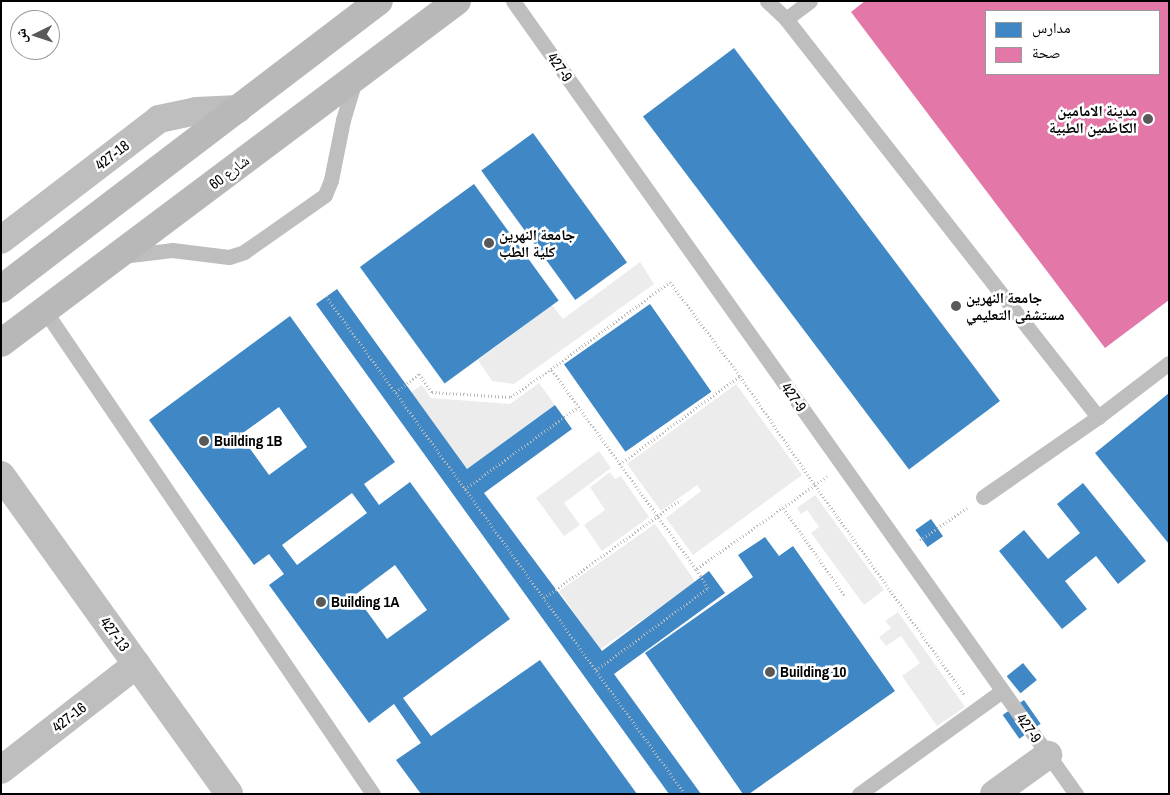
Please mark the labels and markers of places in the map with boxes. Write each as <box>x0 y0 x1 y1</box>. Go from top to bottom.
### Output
place label: مدينة الامامين الكاظمين الطبية <box>1049 101 1137 136</box>
marker: مدينة الامامين الكاظمين الطبية <box>1141 112 1155 126</box>
place label: جامعة النهرين كلية الطب <box>499 225 575 260</box>
marker: جامعة النهرين كلية الطب <box>483 237 495 249</box>
place label: جامعة النهرين مستشفى التعليمي <box>966 288 1065 323</box>
marker: جامعة النهرين مستشفى التعليمي <box>950 300 962 312</box>
place label: Building 1B <box>214 432 282 450</box>
marker: Building 1B <box>198 435 210 447</box>
place label: Building 1A <box>331 593 399 611</box>
marker: Building 1A <box>315 596 327 608</box>
place label: Building 10 <box>780 663 846 681</box>
marker: Building 10 <box>764 666 776 678</box>

